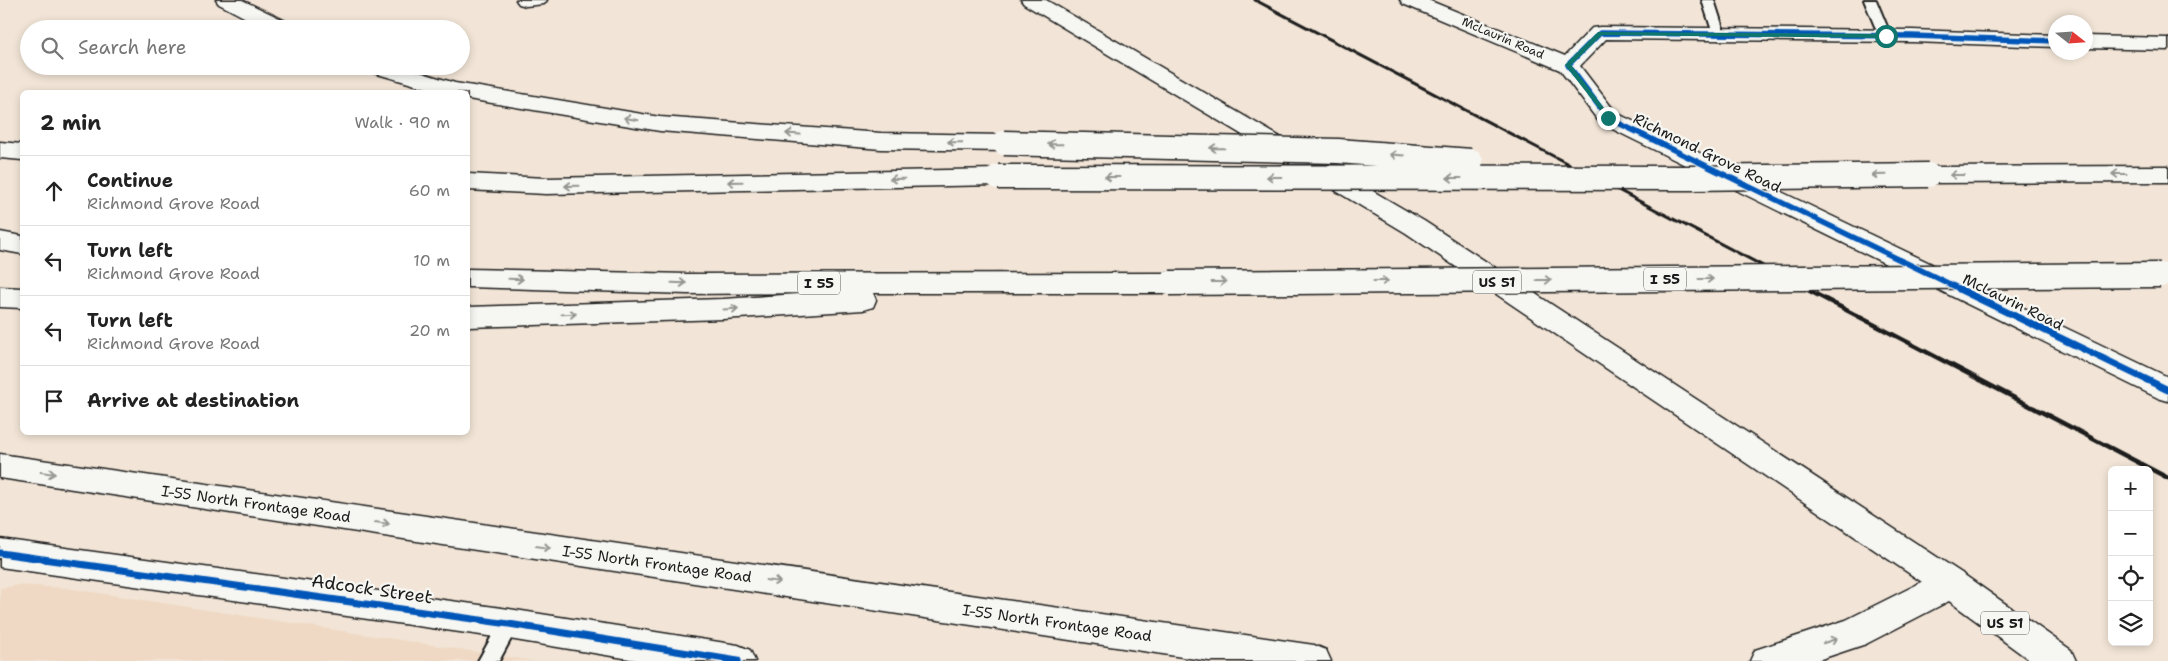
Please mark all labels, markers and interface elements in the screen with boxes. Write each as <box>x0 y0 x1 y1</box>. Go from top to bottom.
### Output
street label: McLaurin Road <box>1459 13 1547 63</box>
north arrow <box>2048 15 2093 60</box>
search box <box>20 20 470 75</box>
route start <box>1875 25 1898 48</box>
icon: search <box>38 34 66 62</box>
text: Search here <box>78 35 187 60</box>
route end <box>1597 107 1620 130</box>
street label: Richmond Grove Road <box>1630 108 1785 198</box>
text: 2 min <box>40 109 101 137</box>
text: Walk · 90 m <box>355 112 450 133</box>
one-way arrow <box>623 114 639 124</box>
one-way arrow <box>785 129 801 139</box>
one-way arrow <box>947 137 964 147</box>
one-way arrow <box>1047 139 1063 149</box>
one-way arrow <box>1209 143 1226 153</box>
one-way arrow <box>1389 151 1405 160</box>
text: Continue <box>87 168 173 193</box>
one-way arrow <box>2112 169 2128 179</box>
one-way arrow <box>1949 170 1966 180</box>
one-way arrow <box>1872 171 1888 180</box>
one-way arrow <box>1104 172 1120 182</box>
one-way arrow <box>1267 172 1283 182</box>
one-way arrow <box>1447 173 1463 183</box>
one-way arrow <box>889 174 906 184</box>
icon: ahead <box>40 177 68 205</box>
one-way arrow <box>727 178 743 187</box>
text: 60 m <box>409 180 450 201</box>
one-way arrow <box>564 181 580 191</box>
text: Richmond Grove Road <box>87 193 260 214</box>
text: Turn left <box>87 238 173 263</box>
icon: left <box>40 247 68 275</box>
text: 10 m <box>413 250 450 271</box>
text: Richmond Grove Road <box>87 263 260 284</box>
road number: I 55 <box>1644 268 1686 290</box>
street label: McLaurin Road <box>1959 269 2067 335</box>
road number: US 51 <box>1473 270 1521 294</box>
road number: I 55 <box>798 272 840 294</box>
one-way arrow <box>508 274 524 284</box>
one-way arrow <box>1698 274 1714 283</box>
one-way arrow <box>1536 275 1552 285</box>
one-way arrow <box>1373 276 1389 286</box>
one-way arrow <box>1210 277 1227 287</box>
one-way arrow <box>670 279 686 288</box>
one-way arrow <box>723 304 739 313</box>
text: Turn left <box>87 308 173 333</box>
one-way arrow <box>560 309 576 319</box>
icon: left <box>40 317 68 345</box>
text: 20 m <box>409 320 450 341</box>
text: Richmond Grove Road <box>87 333 260 354</box>
icon: arrive <box>40 387 68 415</box>
text: Arrive at destination <box>87 388 299 413</box>
map controls <box>2108 466 2153 646</box>
button: + <box>2108 466 2153 511</box>
one-way arrow <box>40 469 56 479</box>
street label: I-55 North Frontage Road <box>160 481 352 527</box>
button: − <box>2108 511 2153 556</box>
one-way arrow <box>374 518 390 528</box>
street label: I-55 North Frontage Road <box>561 541 753 587</box>
one-way arrow <box>534 542 550 552</box>
button: locate <box>2108 556 2153 601</box>
street label: Adcock Street <box>310 569 434 609</box>
one-way arrow <box>764 576 780 586</box>
street label: I-55 North Frontage Road <box>961 600 1153 646</box>
button: layers <box>2108 601 2153 646</box>
road number: US 51 <box>1981 612 2029 634</box>
one-way arrow <box>1822 636 1838 645</box>

